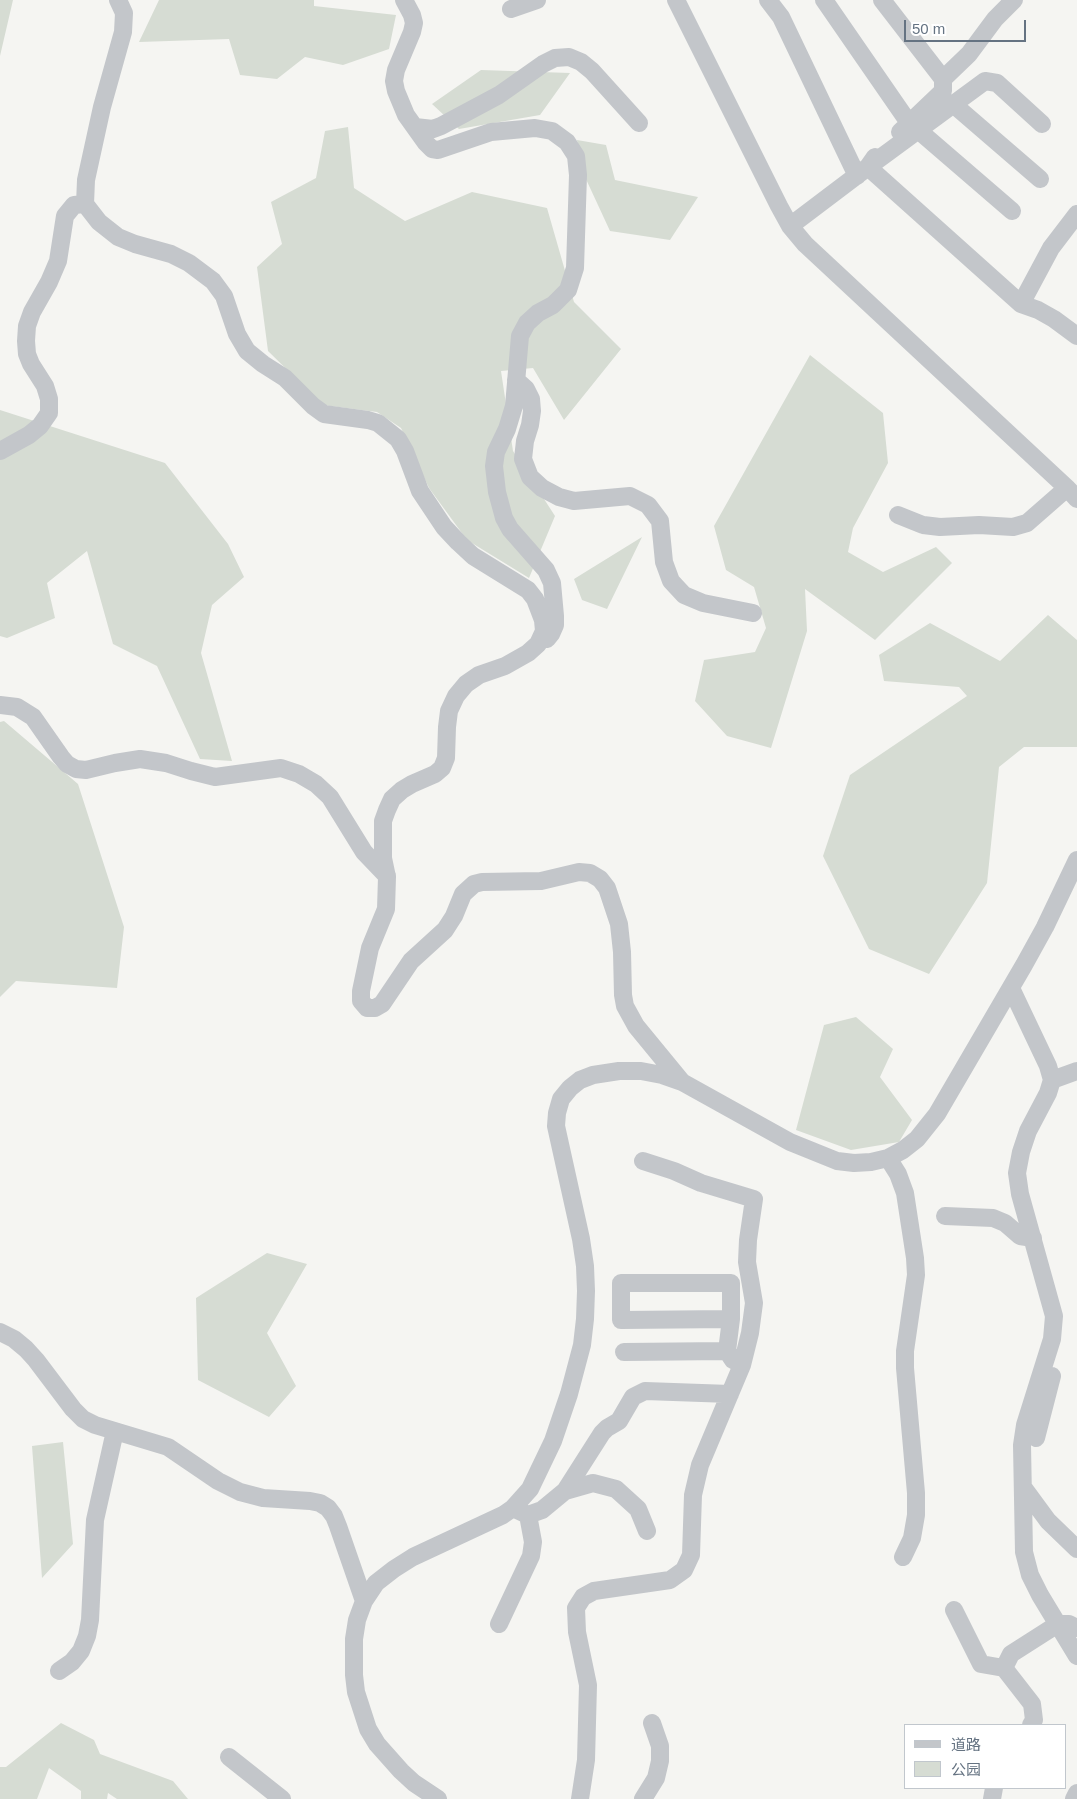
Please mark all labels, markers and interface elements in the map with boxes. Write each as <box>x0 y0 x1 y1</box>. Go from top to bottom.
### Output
scale bar <box>907 10 1030 42</box>
text: 50 m <box>912 20 945 37</box>
legend <box>904 1724 1067 1789</box>
text: 道路 <box>951 1736 981 1753</box>
text: 公园 <box>951 1761 981 1778</box>

